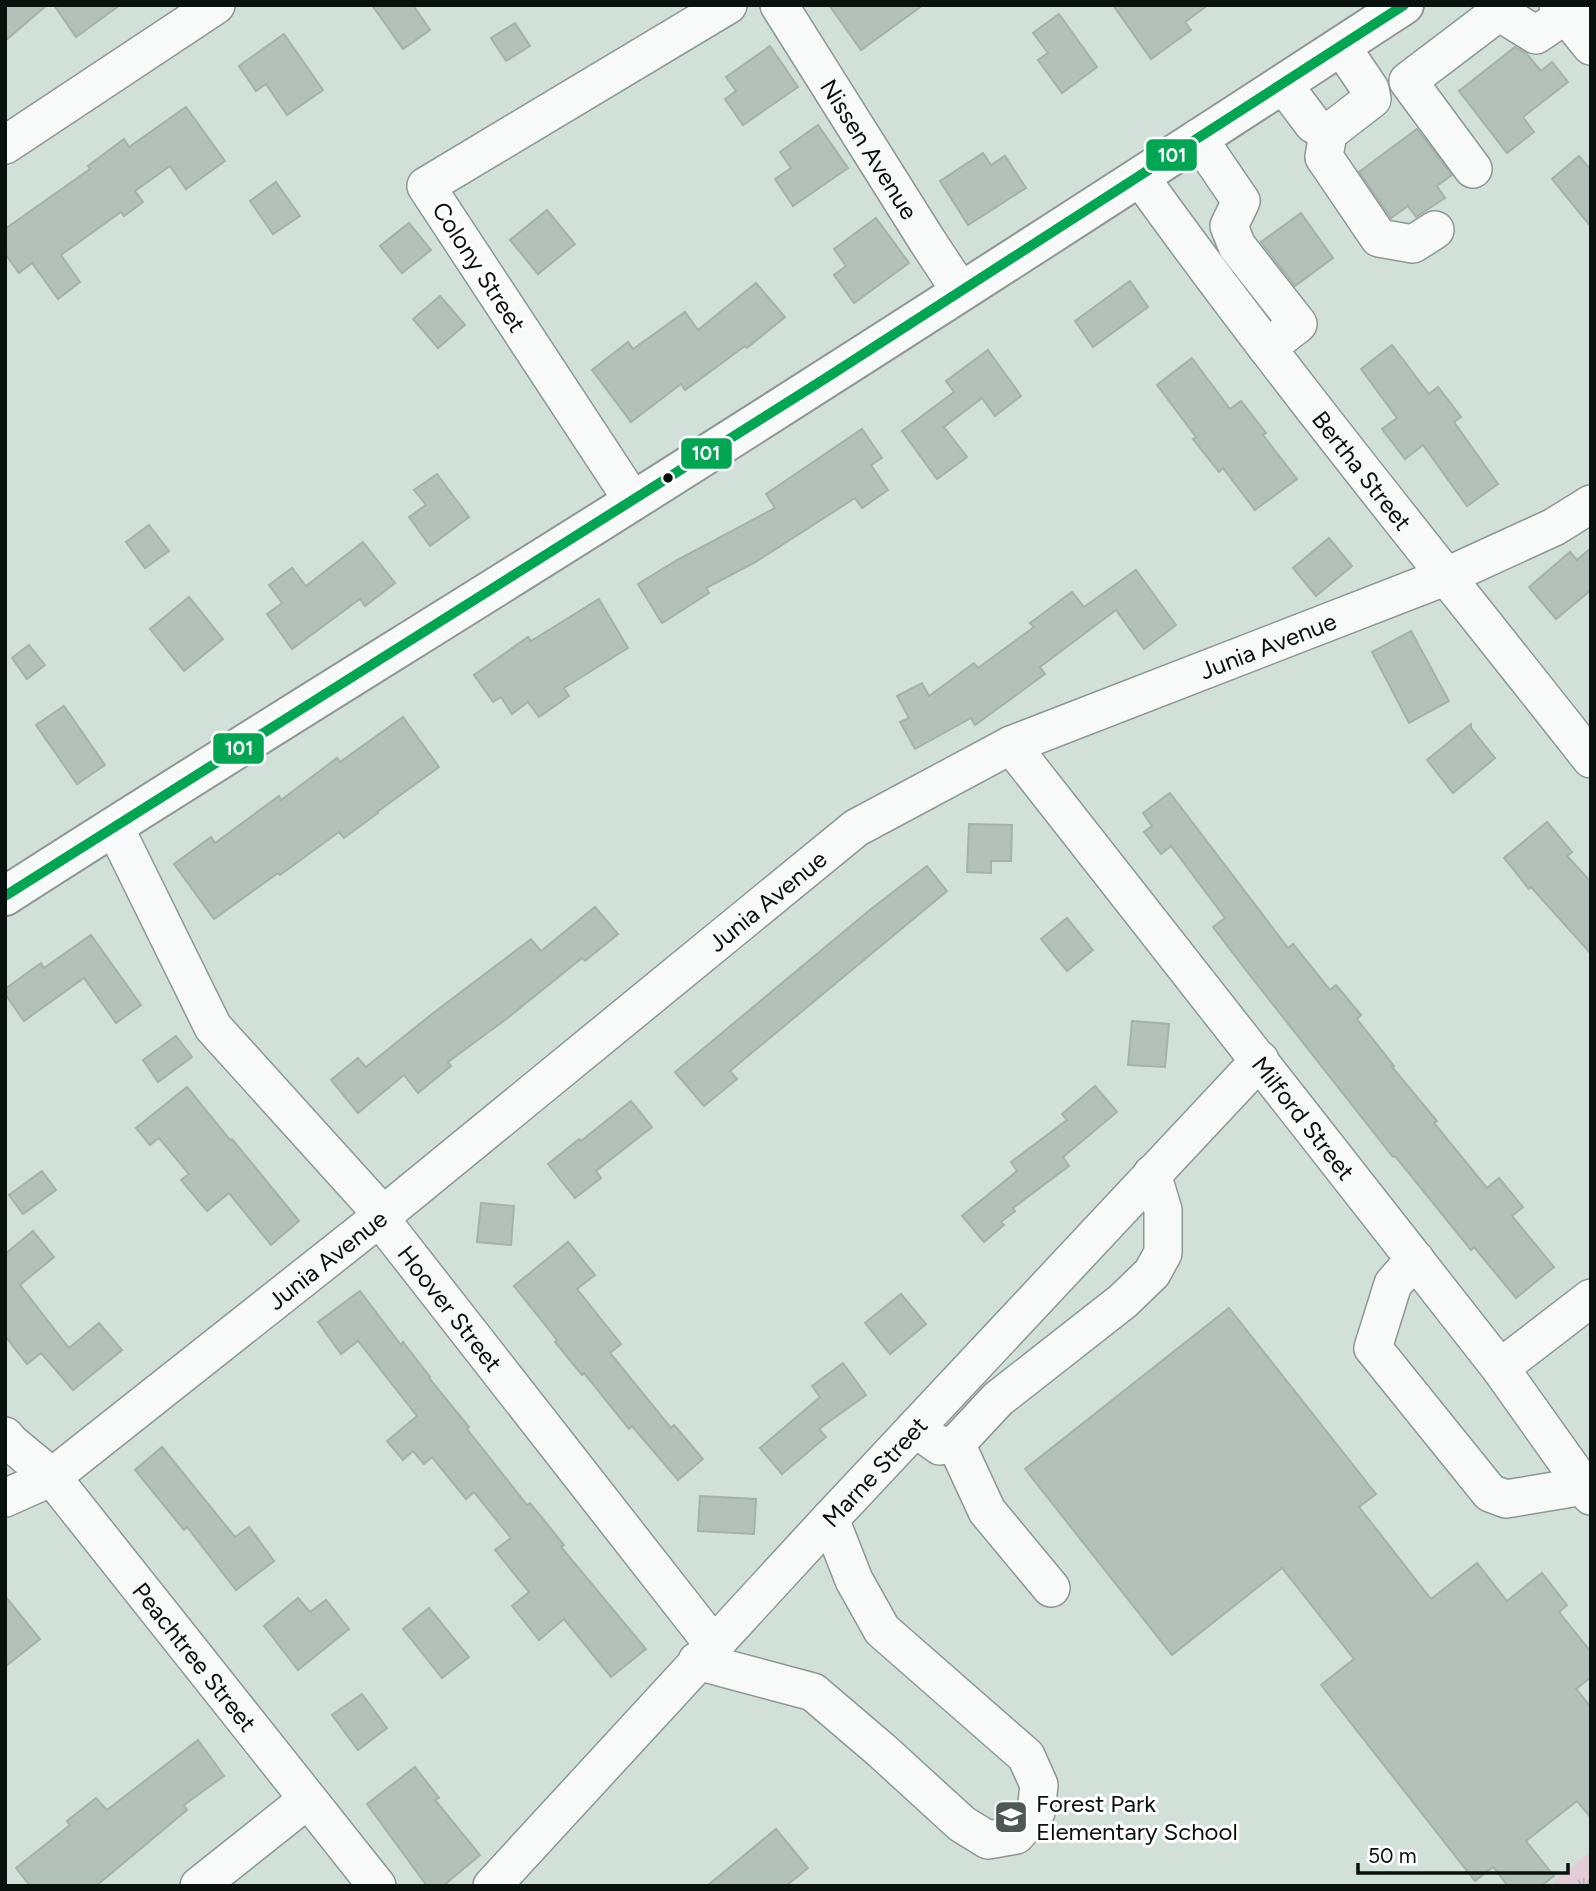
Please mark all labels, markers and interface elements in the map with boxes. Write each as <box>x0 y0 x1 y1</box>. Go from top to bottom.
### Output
street label: Nissen Avenue <box>815 73 924 224</box>
line badge: 101 <box>1145 138 1198 172</box>
text: 101 <box>1158 144 1186 167</box>
street label: Colony Street <box>426 196 532 338</box>
street label: Bertha Street <box>1306 405 1418 536</box>
line badge: 101 <box>680 437 733 470</box>
text: 101 <box>692 442 720 465</box>
unlabelled marker <box>661 471 675 485</box>
street label: Junia Avenue <box>1195 606 1340 685</box>
line badge: 101 <box>212 732 265 765</box>
text: 101 <box>225 737 253 760</box>
street label: Junia Avenue <box>702 844 832 958</box>
street label: Milford Street <box>1246 1050 1361 1186</box>
street label: Junia Avenue <box>261 1203 392 1316</box>
street label: Hoover Street <box>392 1239 509 1377</box>
street label: Marne Street <box>816 1410 933 1533</box>
street label: Peachtree Street <box>127 1576 263 1737</box>
place label: Forest Park Elementary School <box>1036 1789 1238 1846</box>
school or university icon: Forest Park Elementary School <box>992 1798 1030 1836</box>
scale bar <box>1358 1832 1568 1876</box>
text: 50 m <box>1368 1843 1417 1868</box>

